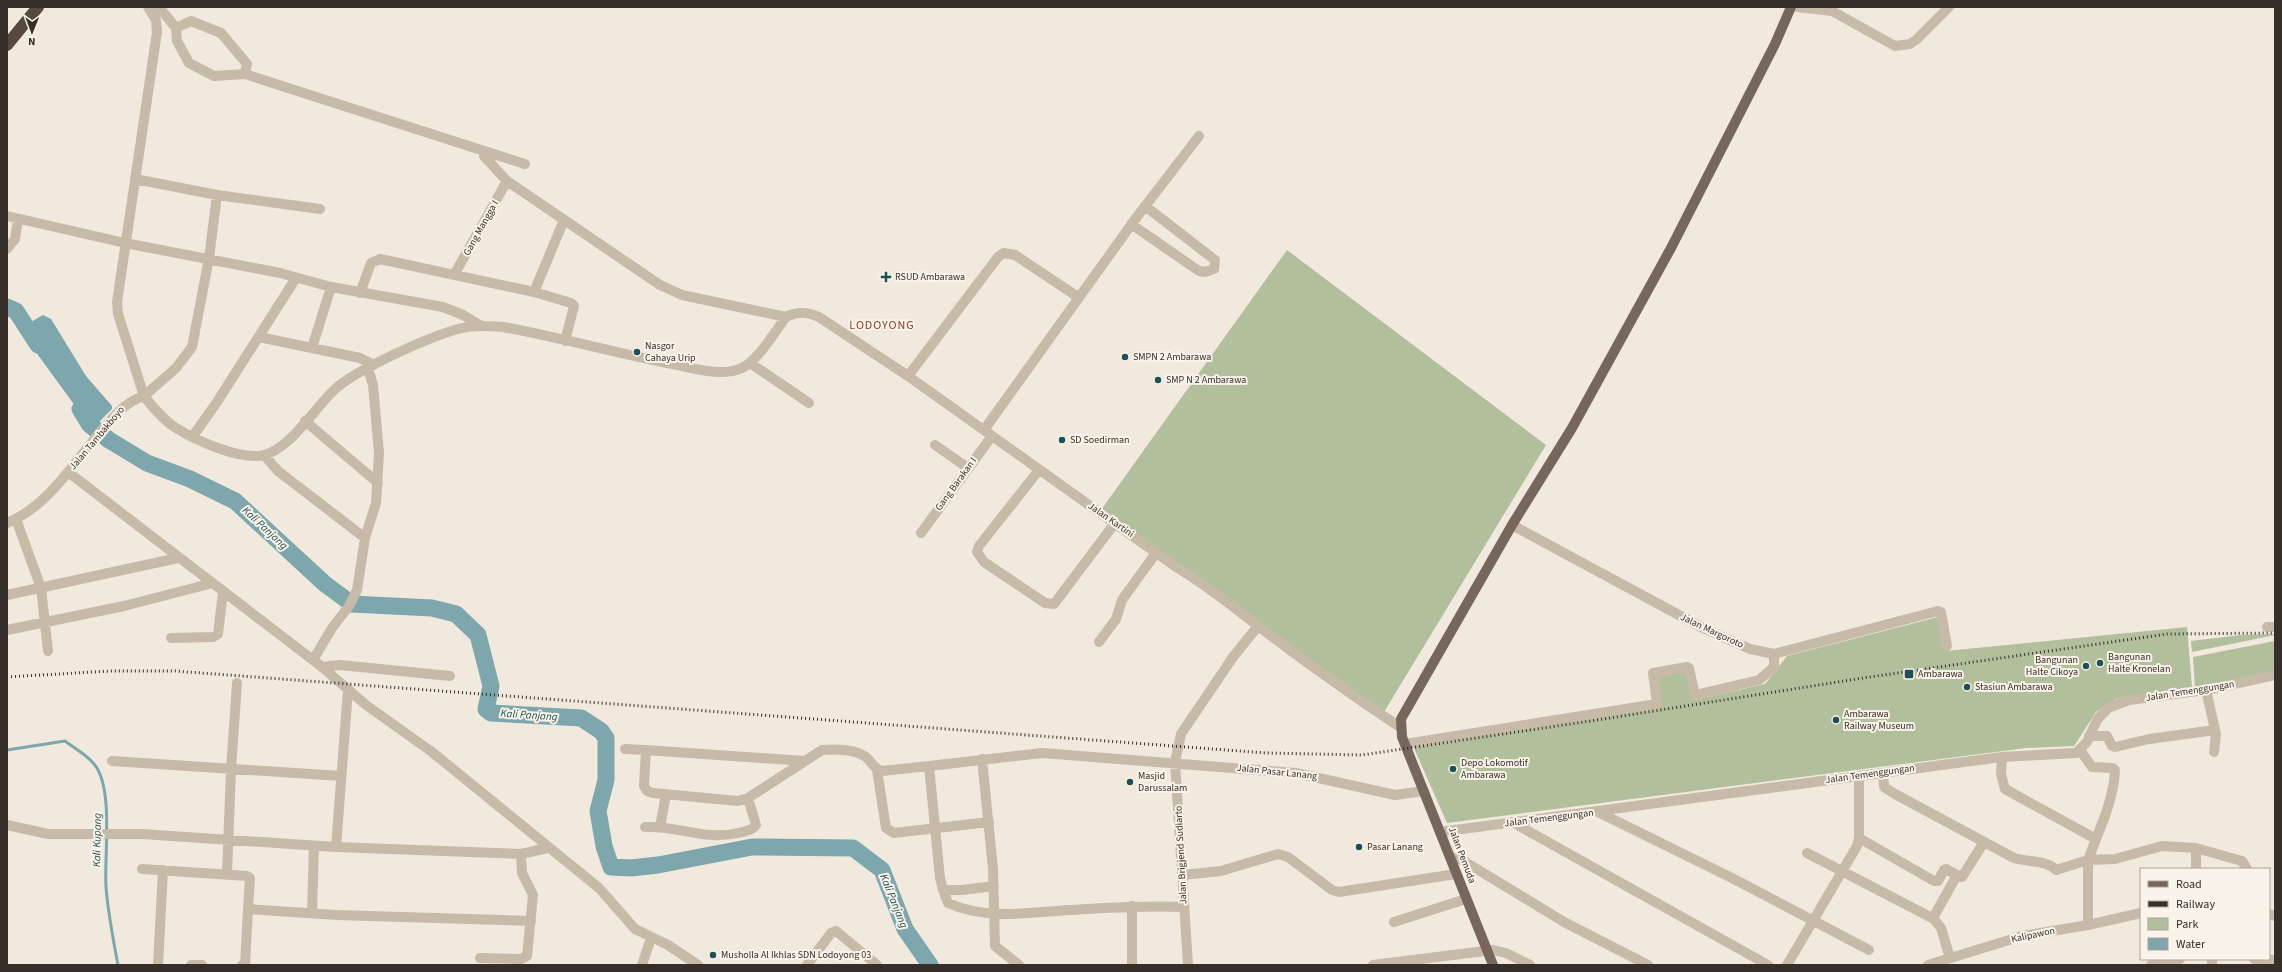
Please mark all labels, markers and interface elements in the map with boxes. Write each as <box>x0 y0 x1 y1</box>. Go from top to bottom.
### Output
north arrow <box>12 12 52 52</box>
text: N <box>28 34 36 49</box>
street label: Gang Mangga I <box>460 198 502 258</box>
place label: RSUD Ambarawa <box>895 270 965 284</box>
marker: RSUD Ambarawa <box>880 271 892 283</box>
district label: LODOYONG <box>849 317 915 334</box>
place label: Nasgor Cahaya Urip <box>645 339 696 365</box>
marker: Nasgor Cahaya Urip <box>632 347 642 357</box>
place label: SMPN 2 Ambarawa <box>1133 350 1211 364</box>
marker: SMPN 2 Ambarawa <box>1120 352 1130 362</box>
place label: SMP N 2 Ambarawa <box>1166 373 1246 387</box>
marker: SMP N 2 Ambarawa <box>1153 375 1163 385</box>
street label: Jalan Tambakboyo <box>66 403 128 473</box>
place label: SD Soedirman <box>1070 433 1130 447</box>
marker: SD Soedirman <box>1057 435 1067 445</box>
street label: Gang Barakan I <box>932 454 980 514</box>
street label: Jalan Kartini <box>1085 499 1137 541</box>
water label: Kali Panjang <box>239 503 291 553</box>
street label: Jalan Margoroto <box>1678 610 1746 652</box>
place label: Bangunan Halte Kronelan <box>2108 650 2170 676</box>
place label: Bangunan Halte Cikoya <box>2026 653 2078 679</box>
marker: Bangunan Halte Kronelan <box>2095 658 2105 668</box>
marker: Bangunan Halte Cikoya <box>2081 661 2091 671</box>
place label: Ambarawa <box>1918 667 1963 681</box>
marker: Ambarawa <box>1903 668 1915 680</box>
street label: Jalan Temenggungan <box>2145 677 2235 705</box>
place label: Stasiun Ambarawa <box>1975 680 2052 694</box>
marker: Stasiun Ambarawa <box>1962 682 1972 692</box>
water label: Kali Panjang <box>500 706 558 724</box>
place label: Ambarawa Railway Museum <box>1844 707 1914 733</box>
marker: Ambarawa Railway Museum <box>1831 715 1841 725</box>
place label: Depo Lokomotif Ambarawa <box>1461 756 1529 782</box>
street label: Jalan Pasar Lanang <box>1236 761 1318 783</box>
street label: Jalan Temenggungan <box>1825 761 1915 787</box>
marker: Depo Lokomotif Ambarawa <box>1448 764 1458 774</box>
place label: Masjid Darussalam <box>1138 769 1187 795</box>
marker: Masjid Darussalam <box>1125 777 1135 787</box>
street label: Jalan Brigjend Sudiarto <box>1171 805 1191 905</box>
street label: Jalan Temenggungan <box>1504 806 1594 830</box>
water label: Kali Kupang <box>89 812 105 867</box>
street label: Jalan Pemuda <box>1445 825 1479 885</box>
place label: Pasar Lanang <box>1367 840 1423 854</box>
marker: Pasar Lanang <box>1354 842 1364 852</box>
legend <box>2140 868 2270 960</box>
water label: Kali Panjang <box>876 872 912 930</box>
text: Road <box>2176 876 2202 893</box>
text: Railway <box>2176 896 2215 913</box>
text: Park <box>2176 916 2198 933</box>
street label: Kalipawon <box>2010 924 2056 946</box>
text: Water <box>2176 936 2206 953</box>
place label: Musholla Al Ikhlas SDN Lodoyong 03 <box>721 948 871 962</box>
marker: Musholla Al Ikhlas SDN Lodoyong 03 <box>708 950 718 960</box>

